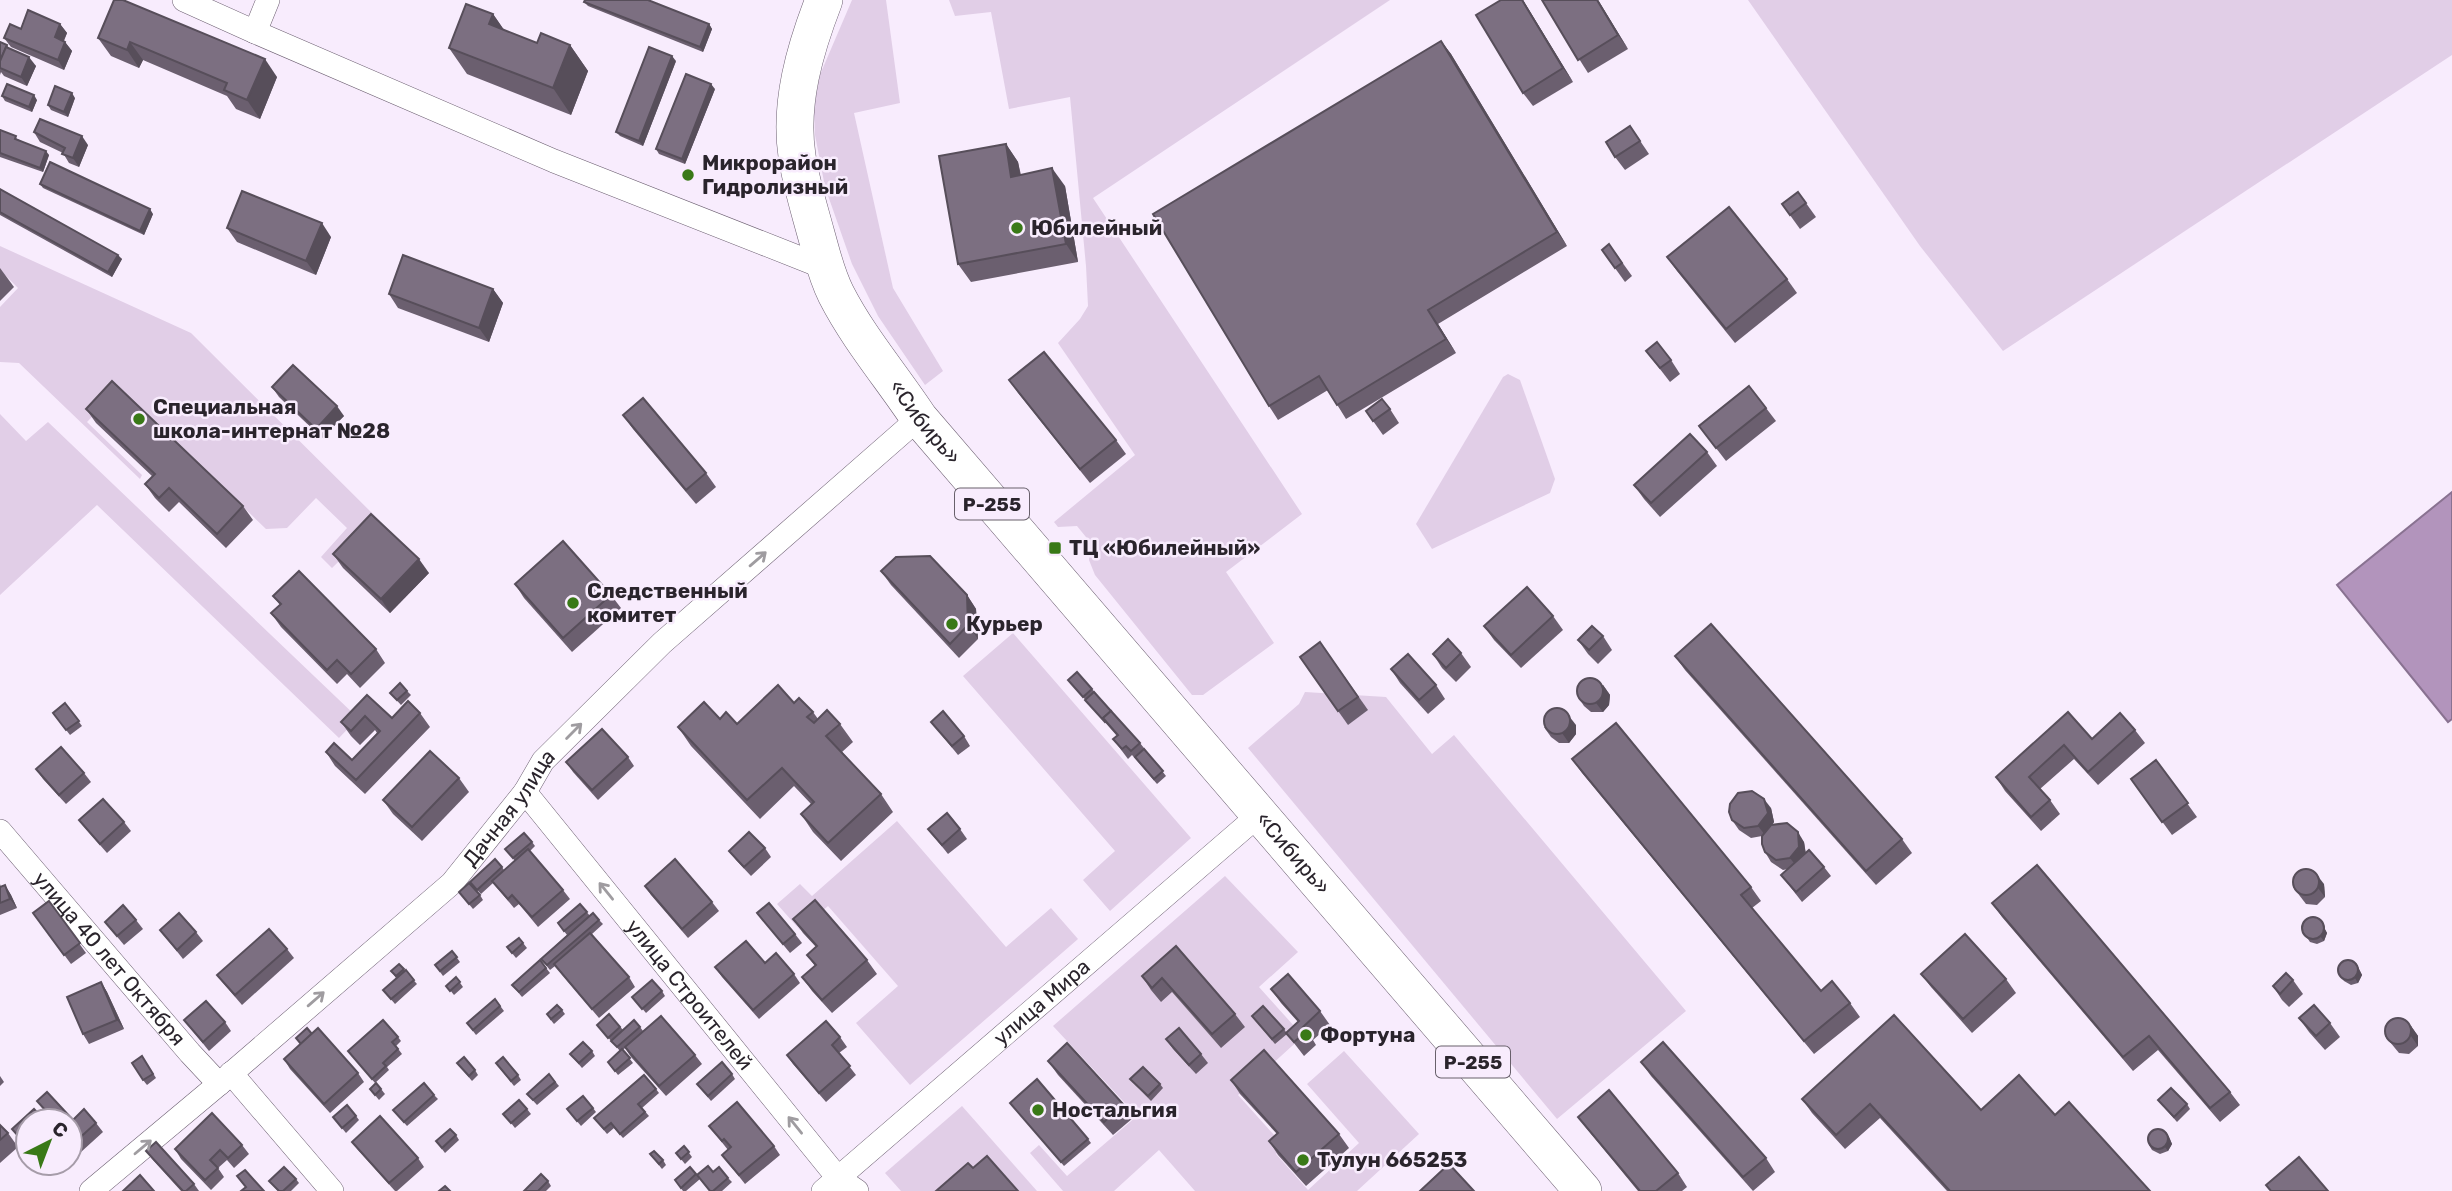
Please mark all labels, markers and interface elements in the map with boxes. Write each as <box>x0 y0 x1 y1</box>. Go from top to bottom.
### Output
place label: Микрорайон Гидролизный <box>702 150 848 199</box>
marker: Микрорайон Гидролизный <box>680 167 696 183</box>
place label: Юбилейный <box>1031 215 1162 240</box>
marker: Юбилейный <box>1009 220 1025 236</box>
street label: «Сибирь» <box>884 375 966 469</box>
place label: Специальная школа-интернат №28 <box>153 394 390 443</box>
marker: Специальная школа-интернат №28 <box>131 411 147 427</box>
road number: Р-255 <box>955 489 1029 520</box>
place label: ТЦ «Юбилейный» <box>1069 535 1260 560</box>
marker: ТЦ «Юбилейный» <box>1047 540 1063 556</box>
one-way arrow <box>748 551 766 567</box>
place label: Следственный комитет <box>587 578 748 627</box>
marker: Следственный комитет <box>565 595 581 611</box>
place label: Курьер <box>966 611 1043 636</box>
marker: Курьер <box>944 616 960 632</box>
one-way arrow <box>565 723 582 740</box>
street label: Дачная улица <box>457 744 560 871</box>
street label: «Сибирь» <box>1251 807 1336 899</box>
street label: улица 40 лет Октября <box>28 866 191 1050</box>
one-way arrow <box>598 883 613 901</box>
street label: улица Строителей <box>621 914 758 1075</box>
street label: улица Мира <box>988 953 1095 1050</box>
one-way arrow <box>307 991 325 1007</box>
place label: Фортуна <box>1320 1022 1415 1047</box>
marker: Фортуна <box>1298 1027 1314 1043</box>
road number: Р-255 <box>1436 1046 1510 1078</box>
place label: Ностальгия <box>1052 1097 1177 1122</box>
marker: Ностальгия <box>1030 1102 1046 1118</box>
north arrow <box>14 1107 84 1177</box>
one-way arrow <box>788 1116 803 1134</box>
text: С <box>47 1117 73 1143</box>
one-way arrow <box>134 1139 152 1155</box>
place label: Тулун 665253 <box>1317 1147 1467 1172</box>
marker: Тулун 665253 <box>1295 1152 1311 1168</box>

